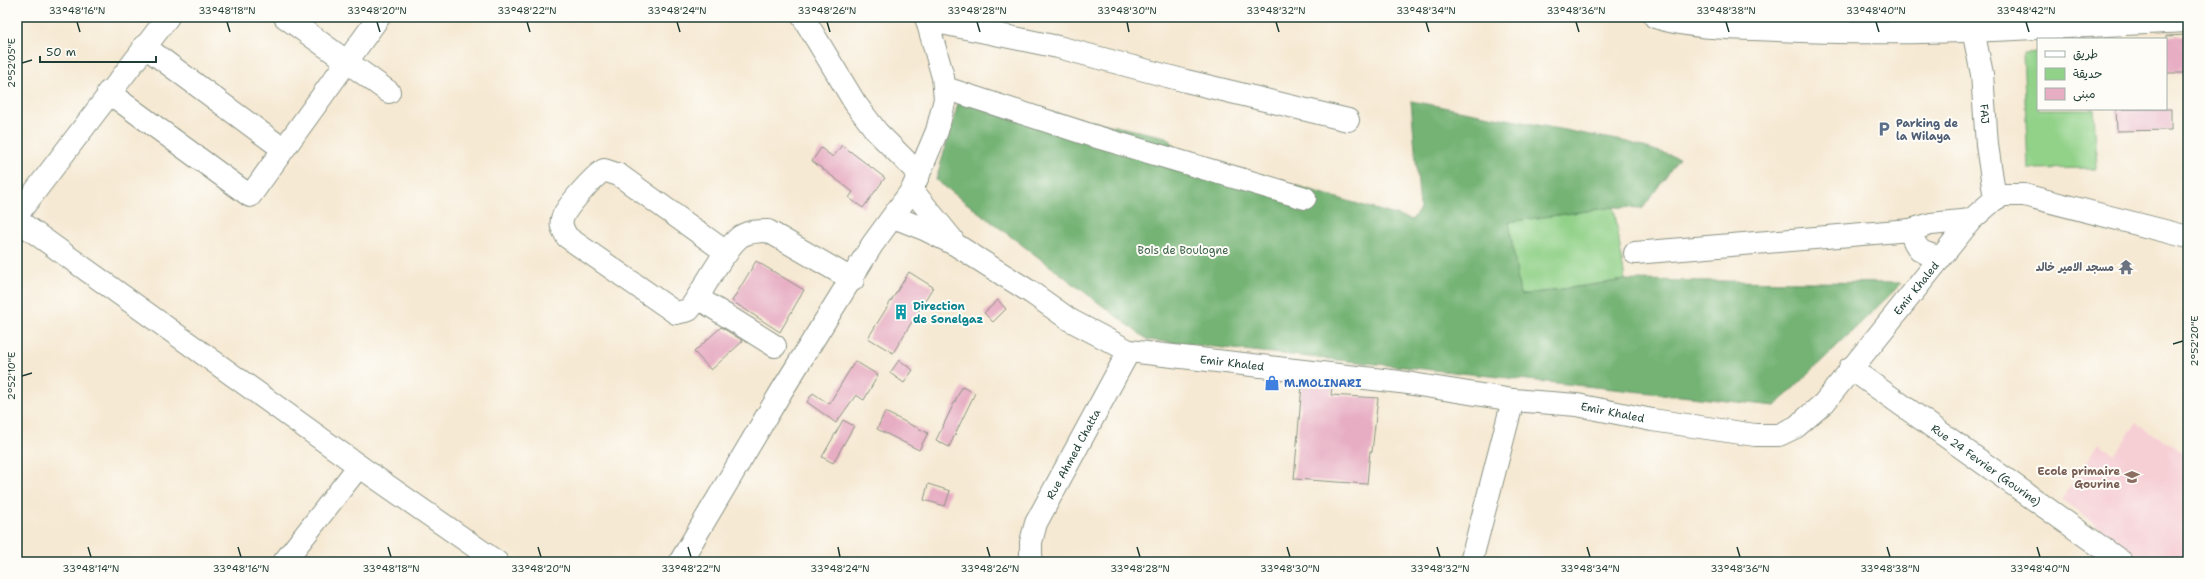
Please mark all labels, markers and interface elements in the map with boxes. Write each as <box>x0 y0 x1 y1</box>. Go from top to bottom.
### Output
text: 33°48'16"N <box>49 4 105 17</box>
text: 33°48'18"N <box>198 4 256 17</box>
text: 33°48'20"N <box>347 4 407 17</box>
text: 33°48'22"N <box>497 4 557 17</box>
text: 33°48'24"N <box>647 4 707 17</box>
text: 33°48'26"N <box>797 4 857 17</box>
text: 33°48'28"N <box>947 4 1007 17</box>
text: 33°48'30"N <box>1097 4 1157 17</box>
text: 33°48'32"N <box>1246 4 1306 17</box>
text: 33°48'34"N <box>1396 4 1456 17</box>
text: 33°48'36"N <box>1546 4 1606 17</box>
text: 33°48'38"N <box>1696 4 1756 17</box>
text: 33°48'40"N <box>1846 4 1906 17</box>
text: 33°48'42"N <box>1996 4 2056 17</box>
text: 2°52'05"E <box>5 38 18 88</box>
scale bar <box>40 38 156 64</box>
legend <box>2037 38 2167 110</box>
text: 50 m <box>46 44 76 60</box>
text: طريق <box>2073 46 2098 62</box>
text: حديقة <box>2073 66 2102 82</box>
text: مبنى <box>2073 86 2096 102</box>
street label: FAJ <box>1977 104 1993 125</box>
place label: Parking de la Wilaya <box>1896 116 1958 144</box>
parking icon: Parking de la Wilaya <box>1875 120 1893 138</box>
park label: Bois de Boulogne <box>1138 243 1228 258</box>
street label: Emir Khaled <box>1890 258 1942 318</box>
temple icon: مسجد الامير خالد <box>2117 258 2135 276</box>
place label: مسجد الامير خالد <box>2036 260 2114 275</box>
place label: Direction de Sonelgaz <box>913 299 983 327</box>
building icon: Direction de Sonelgaz <box>892 303 910 321</box>
text: 2°52'20"E <box>2188 316 2201 366</box>
text: 2°52'10"E <box>5 352 18 400</box>
street label: Emir Khaled <box>1199 352 1265 374</box>
shop icon: M.MOLINARI <box>1263 374 1281 392</box>
place label: M.MOLINARI <box>1284 376 1361 391</box>
street label: Emir Khaled <box>1579 398 1646 426</box>
street label: Rue Ahmed Chatta <box>1043 406 1104 502</box>
street label: Rue 24 Fevrier (Gourine) <box>1928 421 2044 509</box>
place label: Ecole primaire Gourine <box>2037 464 2120 492</box>
school or university icon: Ecole primaire Gourine <box>2123 468 2141 486</box>
text: 33°48'14"N <box>63 562 119 575</box>
text: 33°48'16"N <box>213 562 269 575</box>
text: 33°48'18"N <box>362 562 420 575</box>
text: 33°48'20"N <box>511 562 571 575</box>
text: 33°48'22"N <box>661 562 721 575</box>
text: 33°48'24"N <box>810 562 870 575</box>
text: 33°48'26"N <box>960 562 1020 575</box>
text: 33°48'28"N <box>1110 562 1170 575</box>
text: 33°48'30"N <box>1260 562 1320 575</box>
text: 33°48'32"N <box>1410 562 1470 575</box>
text: 33°48'34"N <box>1560 562 1620 575</box>
text: 33°48'36"N <box>1710 562 1770 575</box>
text: 33°48'38"N <box>1860 562 1920 575</box>
text: 33°48'40"N <box>2010 562 2070 575</box>

